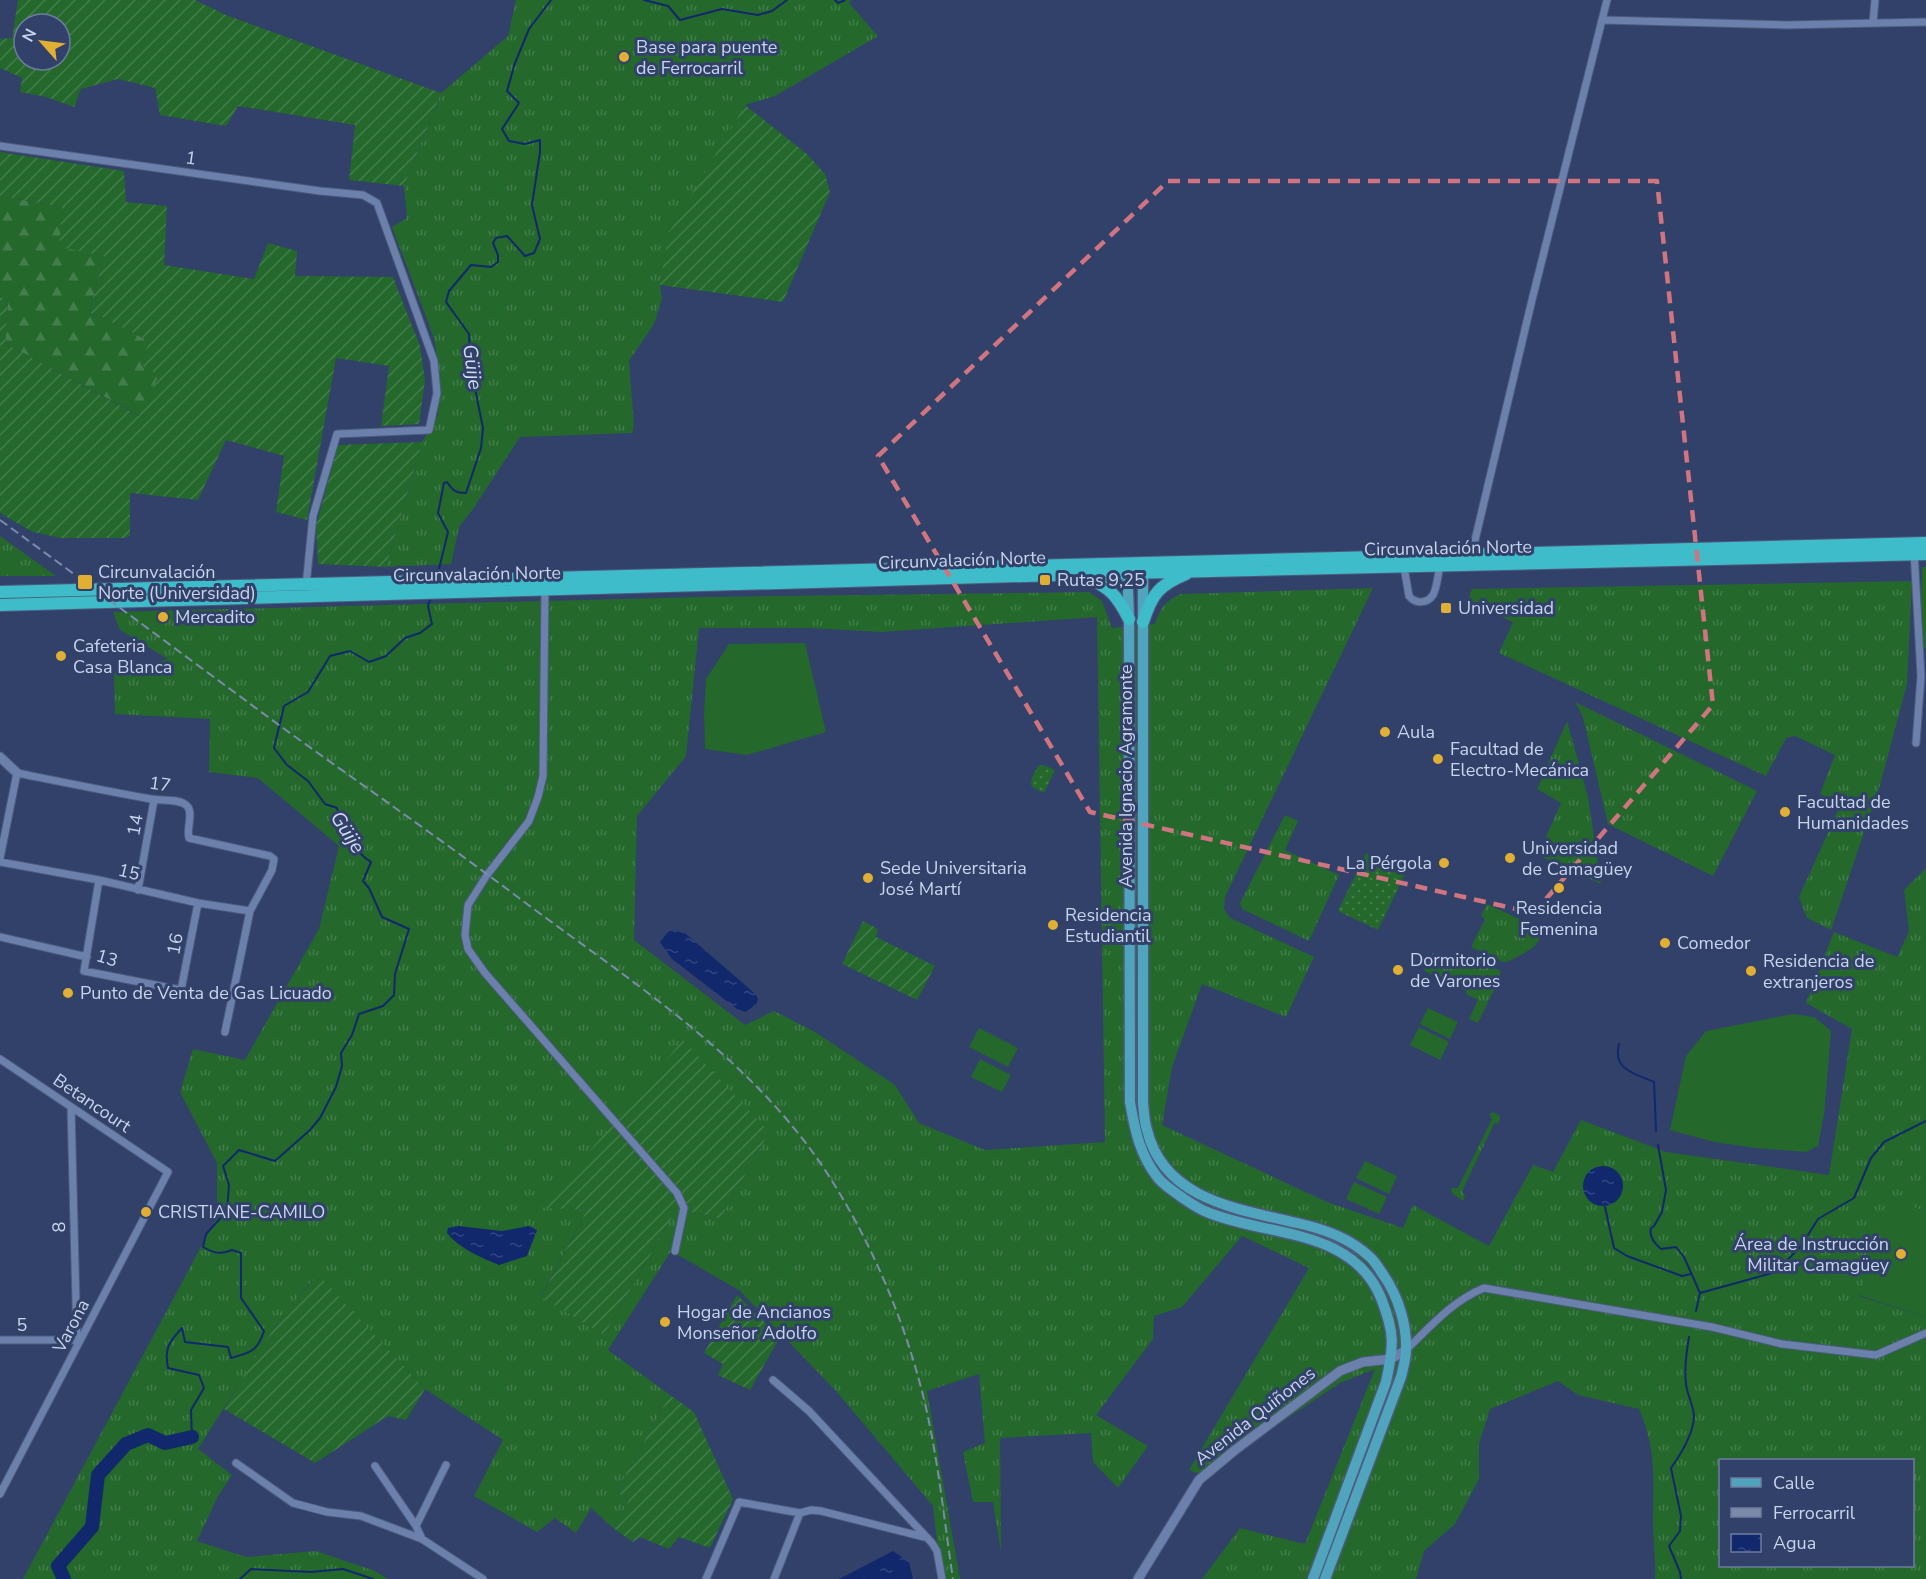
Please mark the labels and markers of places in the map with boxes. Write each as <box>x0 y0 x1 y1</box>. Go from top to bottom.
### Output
place label: Base para puente de Ferrocarril <box>636 35 777 80</box>
marker: Base para puente de Ferrocarril <box>617 50 631 64</box>
place label: Circunvalación Norte (Universidad) <box>98 560 256 605</box>
place label: Rutas 9,25 <box>1057 568 1145 592</box>
marker: Circunvalación Norte (Universidad) <box>76 573 94 591</box>
marker: Rutas 9,25 <box>1038 573 1052 587</box>
place label: Universidad <box>1458 596 1554 620</box>
marker: Universidad <box>1439 601 1453 615</box>
place label: Mercadito <box>175 605 255 629</box>
marker: Mercadito <box>156 610 170 624</box>
place label: Cafeteria Casa Blanca <box>73 634 172 679</box>
marker: Cafeteria Casa Blanca <box>54 649 68 663</box>
place label: Aula <box>1397 720 1435 744</box>
marker: Aula <box>1378 725 1392 739</box>
place label: Facultad de Electro-Mecánica <box>1450 737 1589 782</box>
marker: Facultad de Electro-Mecánica <box>1431 752 1445 766</box>
place label: Facultad de Humanidades <box>1797 790 1909 835</box>
marker: Facultad de Humanidades <box>1778 805 1792 819</box>
place label: Universidad de Camagüey <box>1522 836 1633 881</box>
place label: La Pérgola <box>1346 851 1432 875</box>
marker: Universidad de Camagüey <box>1503 851 1517 865</box>
place label: Sede Universitaria José Martí <box>879 856 1027 901</box>
marker: La Pérgola <box>1437 856 1451 870</box>
marker: Sede Universitaria José Martí <box>861 871 875 885</box>
marker: Residencia Femenina <box>1552 881 1566 895</box>
place label: Residencia Femenina <box>1516 896 1602 941</box>
place label: Residencia Estudiantil <box>1065 903 1152 948</box>
marker: Residencia Estudiantil <box>1046 918 1060 932</box>
place label: Comedor <box>1677 931 1751 955</box>
marker: Comedor <box>1658 936 1672 950</box>
place label: Dormitorio de Varones <box>1410 948 1500 993</box>
place label: Residencia de extranjeros <box>1763 949 1874 994</box>
marker: Dormitorio de Varones <box>1391 963 1405 977</box>
marker: Residencia de extranjeros <box>1744 964 1758 978</box>
place label: Punto de Venta de Gas Licuado <box>80 981 332 1005</box>
marker: Punto de Venta de Gas Licuado <box>61 986 75 1000</box>
place label: CRISTIANE-CAMILO <box>158 1200 325 1224</box>
marker: CRISTIANE-CAMILO <box>139 1205 153 1219</box>
place label: Área de Instrucción Militar Camagüey <box>1734 1232 1890 1277</box>
marker: Área de Instrucción Militar Camagüey <box>1894 1247 1908 1261</box>
place label: Hogar de Ancianos Monseñor Adolfo <box>677 1300 831 1345</box>
marker: Hogar de Ancianos Monseñor Adolfo <box>658 1315 672 1329</box>

